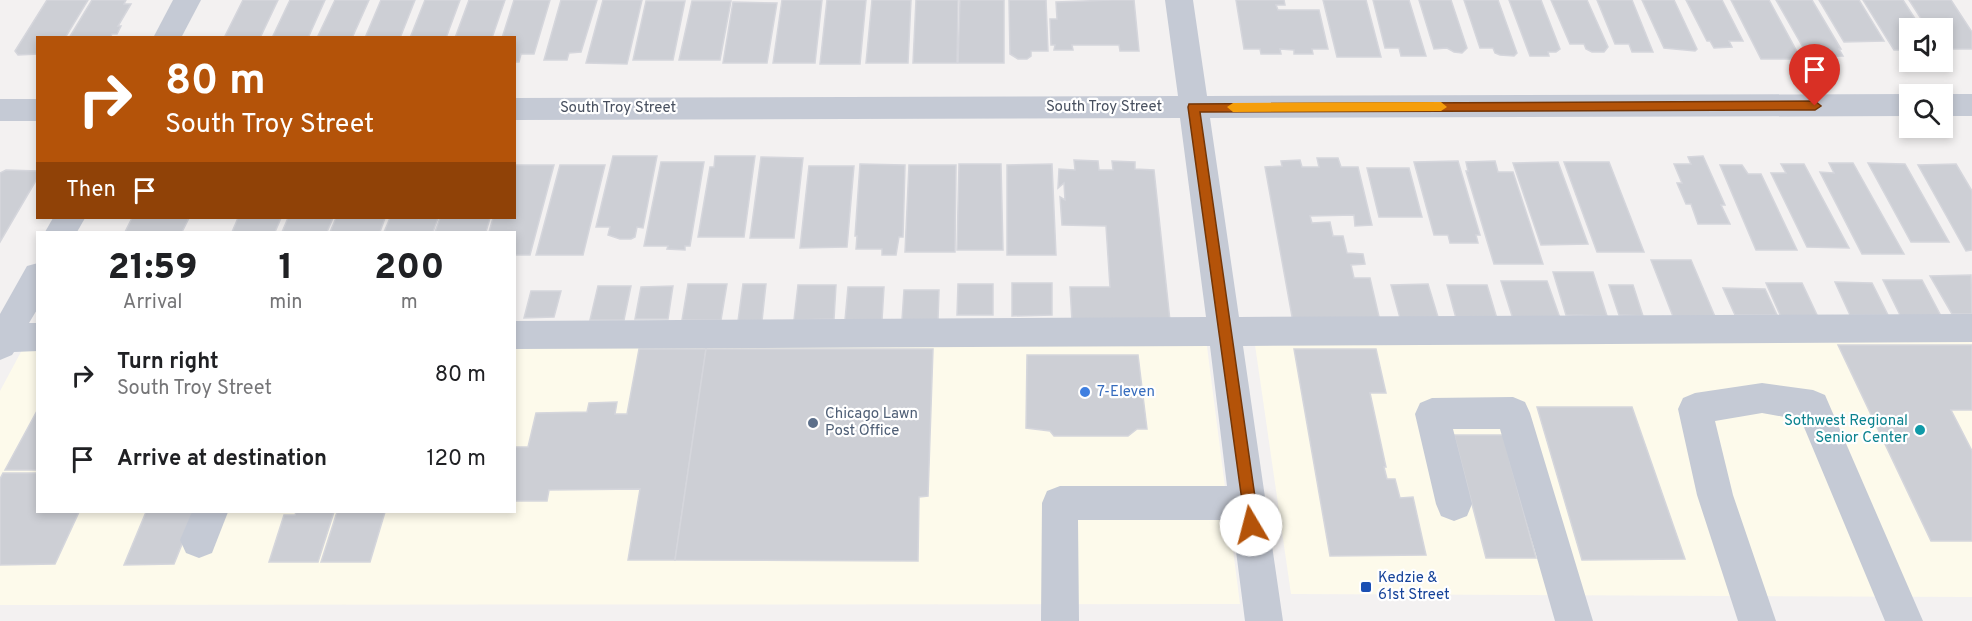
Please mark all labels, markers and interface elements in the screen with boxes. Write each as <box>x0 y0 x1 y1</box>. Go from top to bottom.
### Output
map controls <box>1899 18 1953 138</box>
button: sound <box>1899 18 1953 72</box>
pin <box>1789 44 1840 106</box>
icon: arrive <box>1798 53 1831 86</box>
text: 80 m <box>165 56 266 109</box>
icon: right <box>66 60 144 138</box>
button: search <box>1899 84 1953 138</box>
street label: South Troy Street <box>1046 98 1162 117</box>
street label: South Troy Street <box>560 99 676 118</box>
text: South Troy Street <box>165 108 374 142</box>
icon: arrive <box>128 174 161 207</box>
text: Then <box>66 177 116 204</box>
text: 21:59 <box>108 246 198 292</box>
text: 1 <box>279 246 293 292</box>
text: 200 <box>374 246 444 292</box>
text: Arrival <box>123 290 182 316</box>
text: min <box>269 290 303 316</box>
text: m <box>401 290 418 316</box>
text: Turn right <box>117 349 219 376</box>
icon: right <box>66 359 99 392</box>
text: 80 m <box>435 362 486 389</box>
text: South Troy Street <box>117 376 272 402</box>
place label: 7-Eleven <box>1097 383 1155 402</box>
marker: 7-Eleven <box>1078 385 1092 399</box>
place label: Chicago Lawn Post Office <box>825 405 918 441</box>
place label: Sothwest Regional Senior Center <box>1784 412 1908 448</box>
marker: Chicago Lawn Post Office <box>806 416 820 430</box>
marker: Sothwest Regional Senior Center <box>1913 423 1927 437</box>
icon: arrive <box>66 443 99 476</box>
text: Arrive at destination <box>117 446 327 473</box>
text: 120 m <box>426 446 486 473</box>
position arrow <box>1219 493 1283 557</box>
place label: Kedzie & 61st Street <box>1378 569 1450 605</box>
marker: Kedzie & 61st Street <box>1359 580 1373 594</box>

